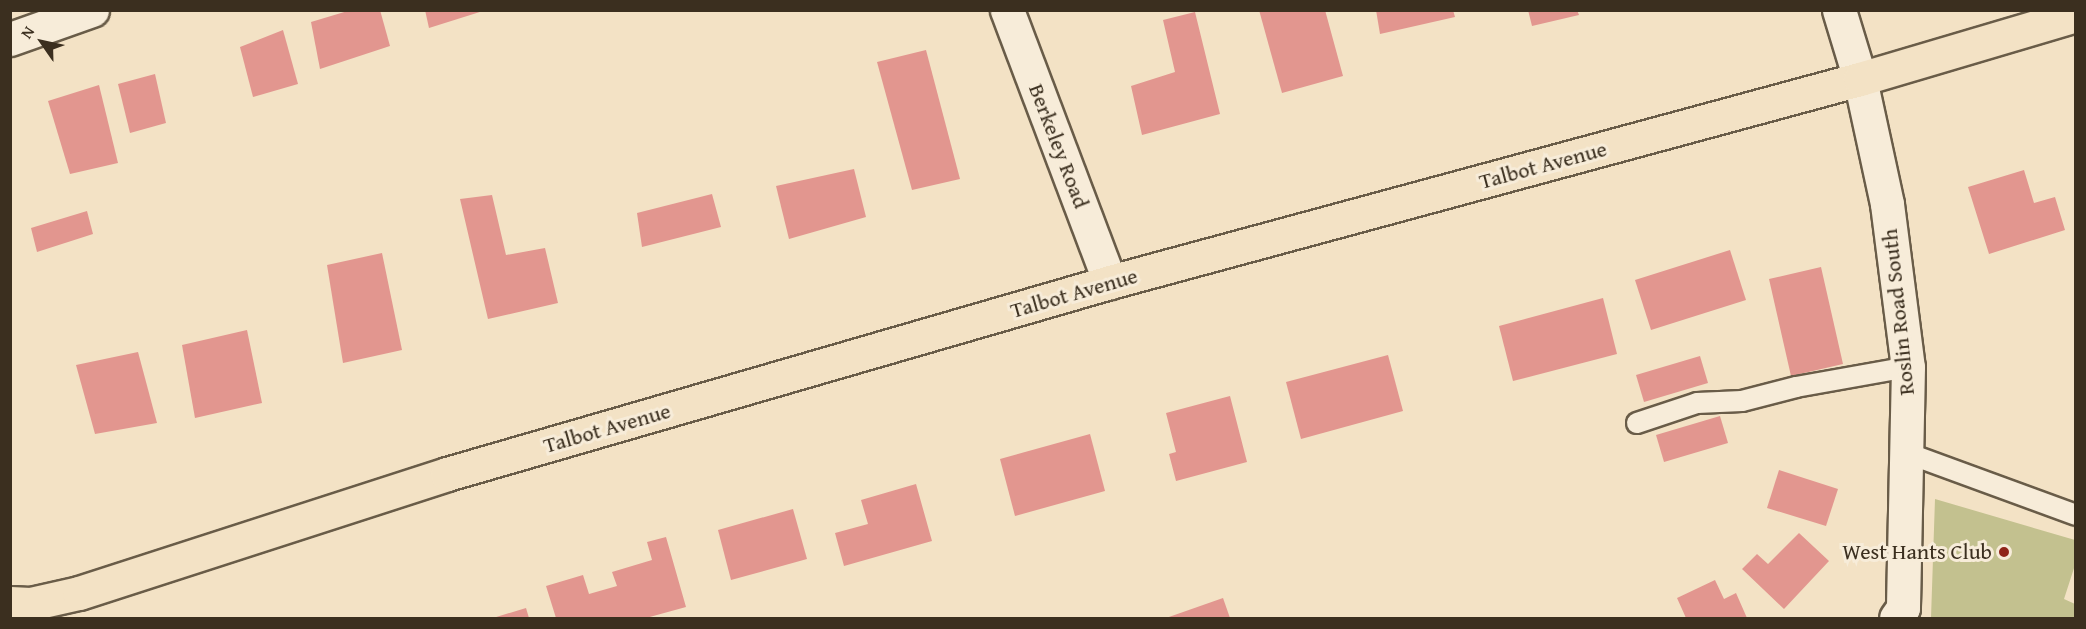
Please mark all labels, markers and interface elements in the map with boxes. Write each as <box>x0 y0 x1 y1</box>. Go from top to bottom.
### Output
north arrow <box>12 12 72 72</box>
text: N <box>14 21 40 43</box>
street label: Berkeley Road <box>1023 80 1095 212</box>
street label: Talbot Avenue <box>1476 135 1610 195</box>
street label: Roslin Road South <box>1876 228 1920 396</box>
street label: Talbot Avenue <box>1007 262 1141 324</box>
street label: Talbot Avenue <box>540 397 674 459</box>
place label: West Hants Club <box>1842 539 1992 565</box>
marker: West Hants Club <box>1997 545 2011 559</box>

